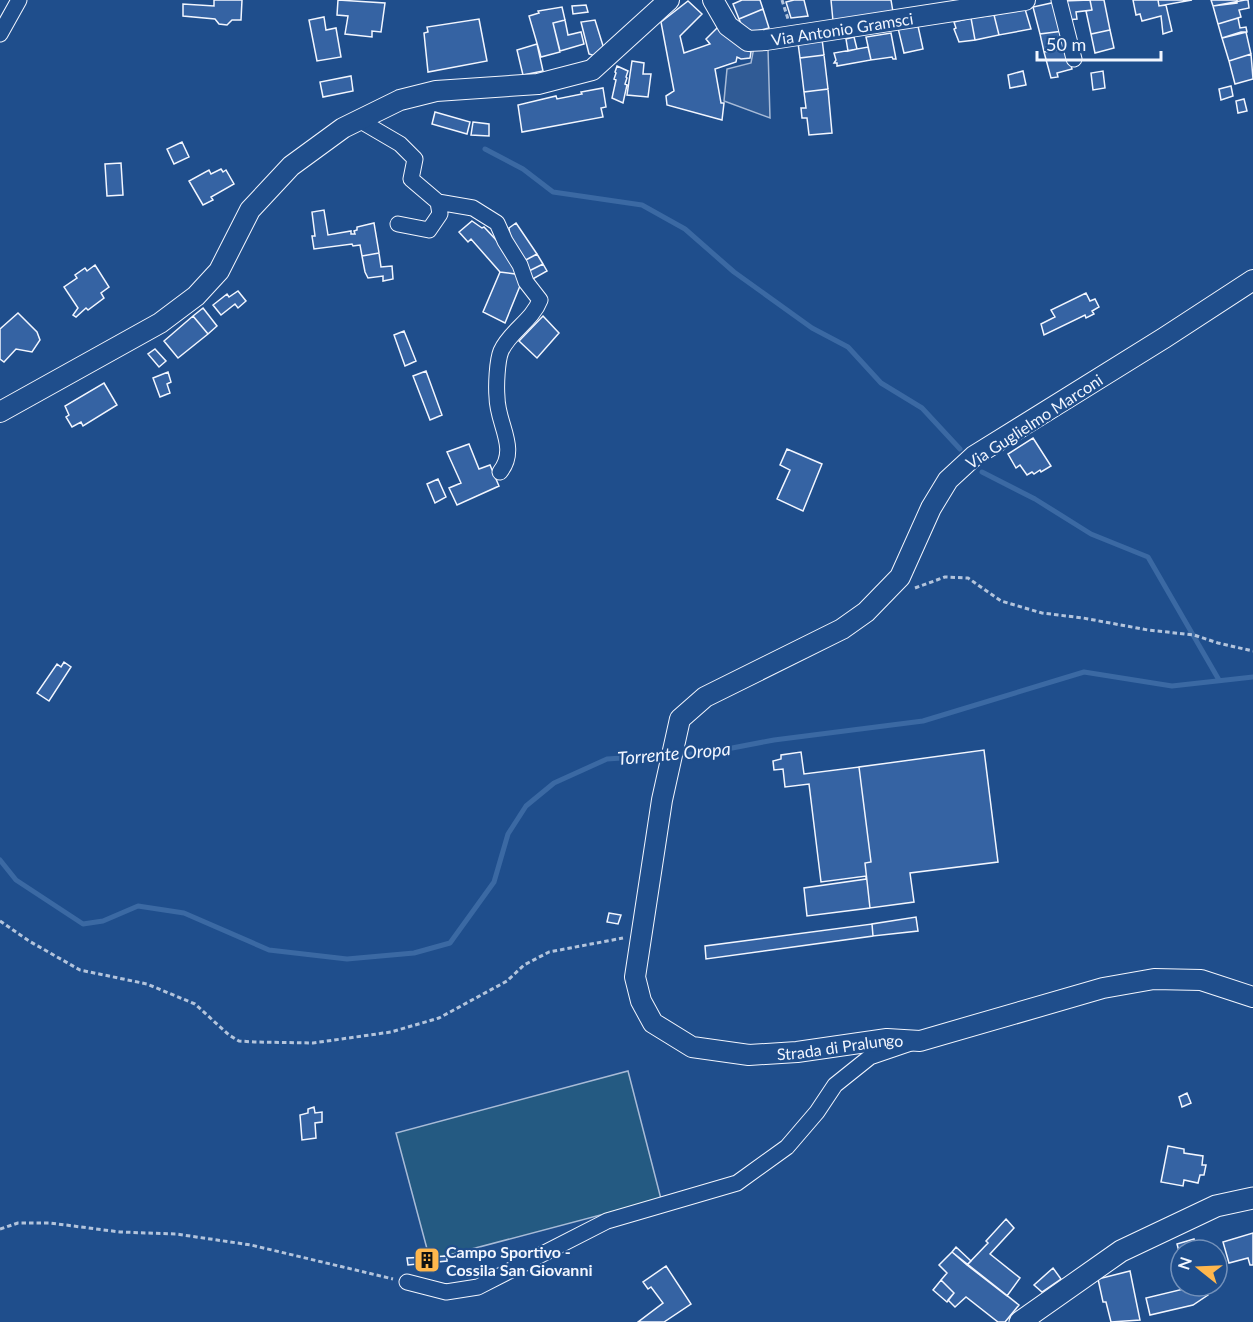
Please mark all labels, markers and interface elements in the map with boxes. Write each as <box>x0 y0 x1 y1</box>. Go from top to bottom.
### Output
street label: Via Antonio Gramsci <box>770 8 914 49</box>
scale bar <box>1037 24 1162 62</box>
text: 50 m <box>1046 33 1086 55</box>
street label: Via Guglielmo Marconi <box>962 370 1106 472</box>
water label: Torrente Oropa <box>617 737 731 769</box>
street label: Strada di Pralungo <box>776 1029 904 1063</box>
north arrow <box>1169 1238 1229 1298</box>
place label: Campo Sportivo - Cossila San Giovanni <box>446 1242 593 1279</box>
building icon: Campo Sportivo - Cossila San Giovanni <box>412 1245 442 1275</box>
text: N <box>1173 1254 1195 1272</box>

